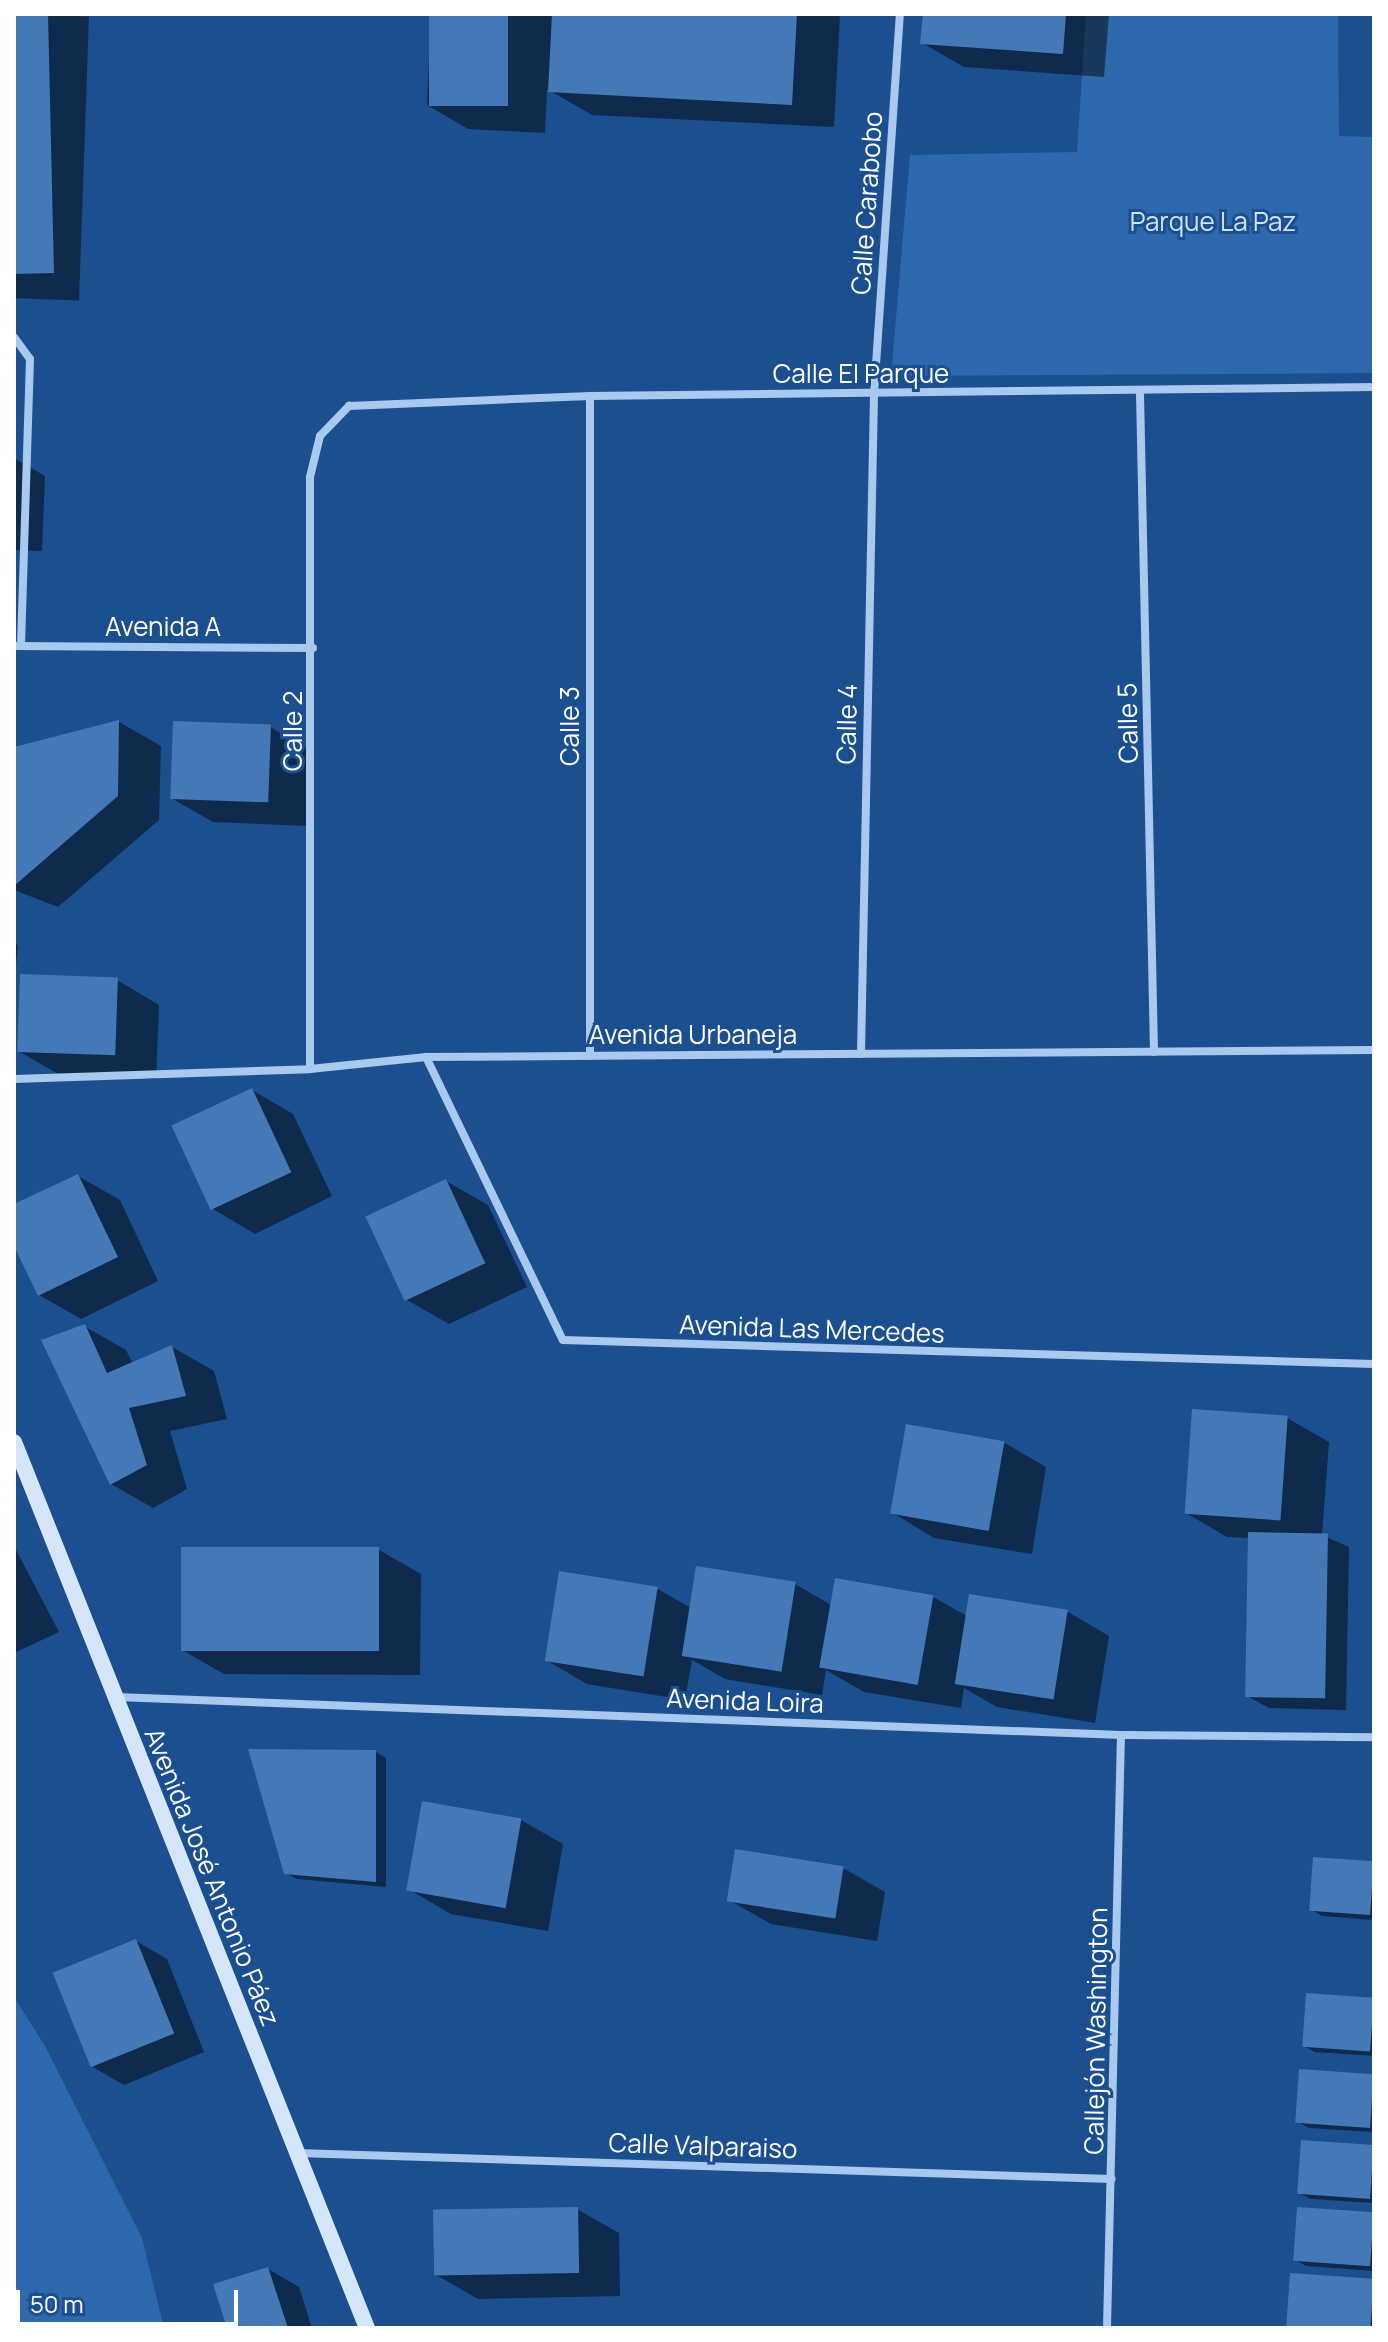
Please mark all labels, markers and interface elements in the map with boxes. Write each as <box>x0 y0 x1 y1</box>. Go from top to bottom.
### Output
street label: Calle Carabobo <box>845 110 889 296</box>
park label: Parque La Paz <box>1130 206 1296 238</box>
street label: Calle El Parque <box>773 358 949 390</box>
street label: Avenida A <box>105 611 221 643</box>
street label: Calle 5 <box>1112 682 1144 764</box>
street label: Calle 4 <box>831 683 863 765</box>
street label: Calle 3 <box>554 686 586 766</box>
street label: Calle 2 <box>277 691 309 771</box>
street label: Avenida Urbaneja <box>589 1019 797 1051</box>
street label: Avenida Las Mercedes <box>679 1309 945 1349</box>
street label: Avenida Loira <box>666 1683 824 1719</box>
street label: Avenida José Antonio Páez <box>138 1723 286 2031</box>
street label: Callejón Washington <box>1078 1907 1114 2155</box>
street label: Calle Valparaiso <box>608 2127 798 2165</box>
scale bar <box>20 2274 242 2324</box>
text: 50 m <box>30 2287 84 2320</box>

